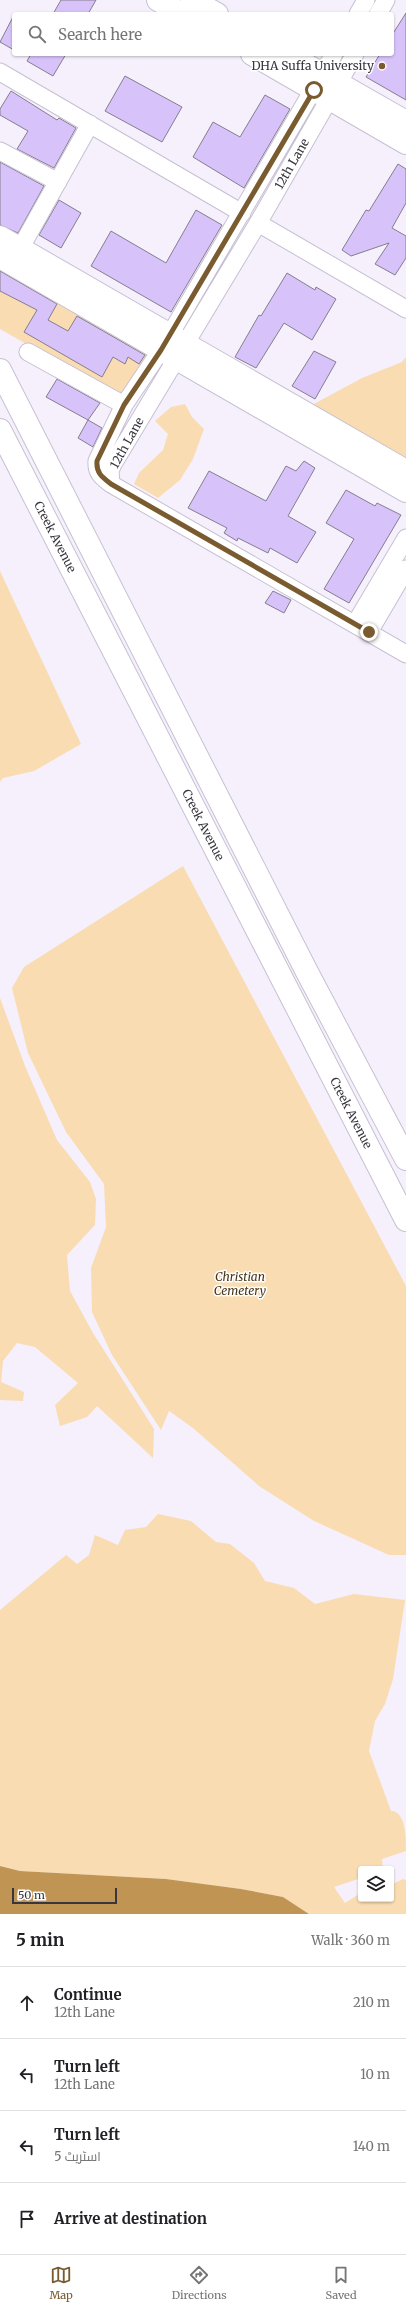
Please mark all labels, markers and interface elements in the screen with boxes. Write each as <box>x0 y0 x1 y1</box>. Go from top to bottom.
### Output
search box <box>12 12 394 56</box>
icon: search <box>26 23 48 45</box>
text: Search here <box>58 25 142 44</box>
place label: DHA Suffa University <box>252 58 374 73</box>
marker: DHA Suffa University <box>377 61 387 71</box>
route start <box>305 81 323 99</box>
street label: 12th Lane <box>271 136 312 192</box>
street label: 12th Lane <box>106 415 147 471</box>
street label: Creek Avenue <box>31 499 80 575</box>
route end <box>360 623 378 641</box>
street label: Creek Avenue <box>179 787 228 863</box>
street label: Creek Avenue <box>327 1075 376 1151</box>
park label: Christian Cemetery <box>214 1269 267 1298</box>
map controls <box>358 1866 394 1902</box>
button: layers <box>358 1866 394 1902</box>
scale bar <box>12 1886 117 1905</box>
text: 50 m <box>18 1888 45 1902</box>
text: 5 min <box>16 1929 64 1951</box>
text: Walk · 360 m <box>311 1932 390 1949</box>
text: Continue <box>54 1985 122 2004</box>
icon: ahead <box>16 1992 38 2014</box>
text: 210 m <box>353 1994 390 2011</box>
text: 12th Lane <box>54 2004 115 2021</box>
text: Turn left <box>54 2057 120 2076</box>
icon: left <box>16 2064 38 2086</box>
text: 10 m <box>360 2066 390 2083</box>
text: 12th Lane <box>54 2076 115 2093</box>
text: Turn left <box>54 2125 120 2144</box>
icon: left <box>16 2136 38 2158</box>
text: 140 m <box>353 2138 390 2155</box>
text: اسٹریٹ 5 <box>54 2148 101 2165</box>
icon: arrive <box>16 2208 38 2230</box>
text: Arrive at destination <box>54 2209 207 2228</box>
tab: Map <box>49 2264 73 2302</box>
tab: Directions <box>172 2264 227 2302</box>
tab: Saved <box>325 2264 357 2302</box>

